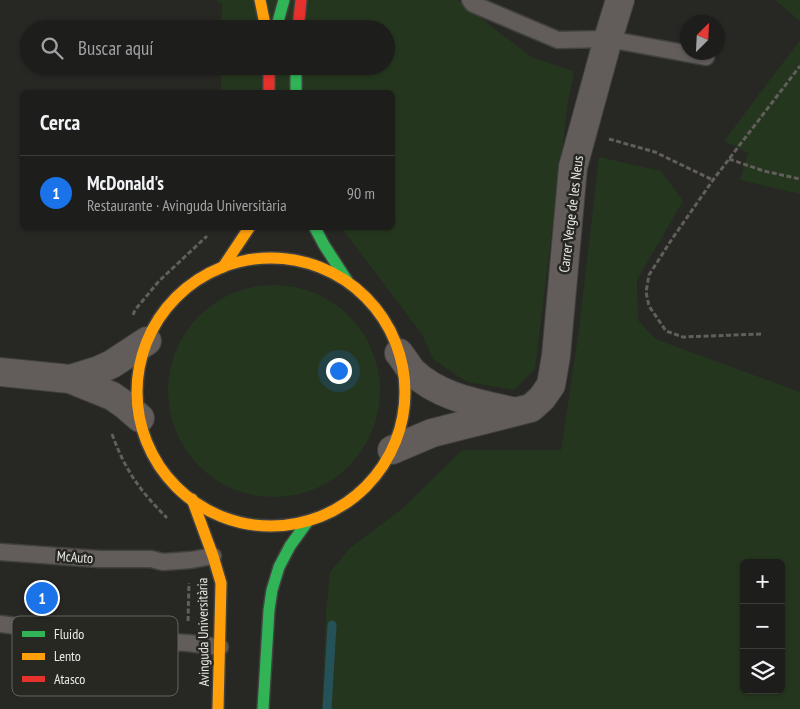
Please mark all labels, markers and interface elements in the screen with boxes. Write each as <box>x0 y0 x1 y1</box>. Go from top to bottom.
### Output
north arrow <box>680 15 725 60</box>
search box <box>20 20 395 75</box>
icon: search <box>38 34 66 62</box>
text: Buscar aquí <box>78 36 153 60</box>
text: Cerca <box>40 109 80 136</box>
street label: Carrer Verge de les Neus <box>555 154 587 273</box>
text: McDonald's <box>87 171 164 195</box>
text: 1 <box>52 183 60 203</box>
text: 90 m <box>347 183 375 203</box>
text: Restaurante · Avinguda Universitària <box>87 195 287 215</box>
your location <box>326 358 352 384</box>
street label: McAuto <box>56 547 94 567</box>
map controls <box>740 559 785 694</box>
button: + <box>740 559 785 604</box>
street label: Avinguda Universitària <box>193 577 213 687</box>
pin: 1 <box>26 579 58 617</box>
button: − <box>740 604 785 649</box>
legend <box>12 616 178 696</box>
text: Fluido <box>54 625 84 643</box>
text: Lento <box>54 647 81 665</box>
button: layers <box>740 649 785 694</box>
text: Atasco <box>54 670 85 688</box>

